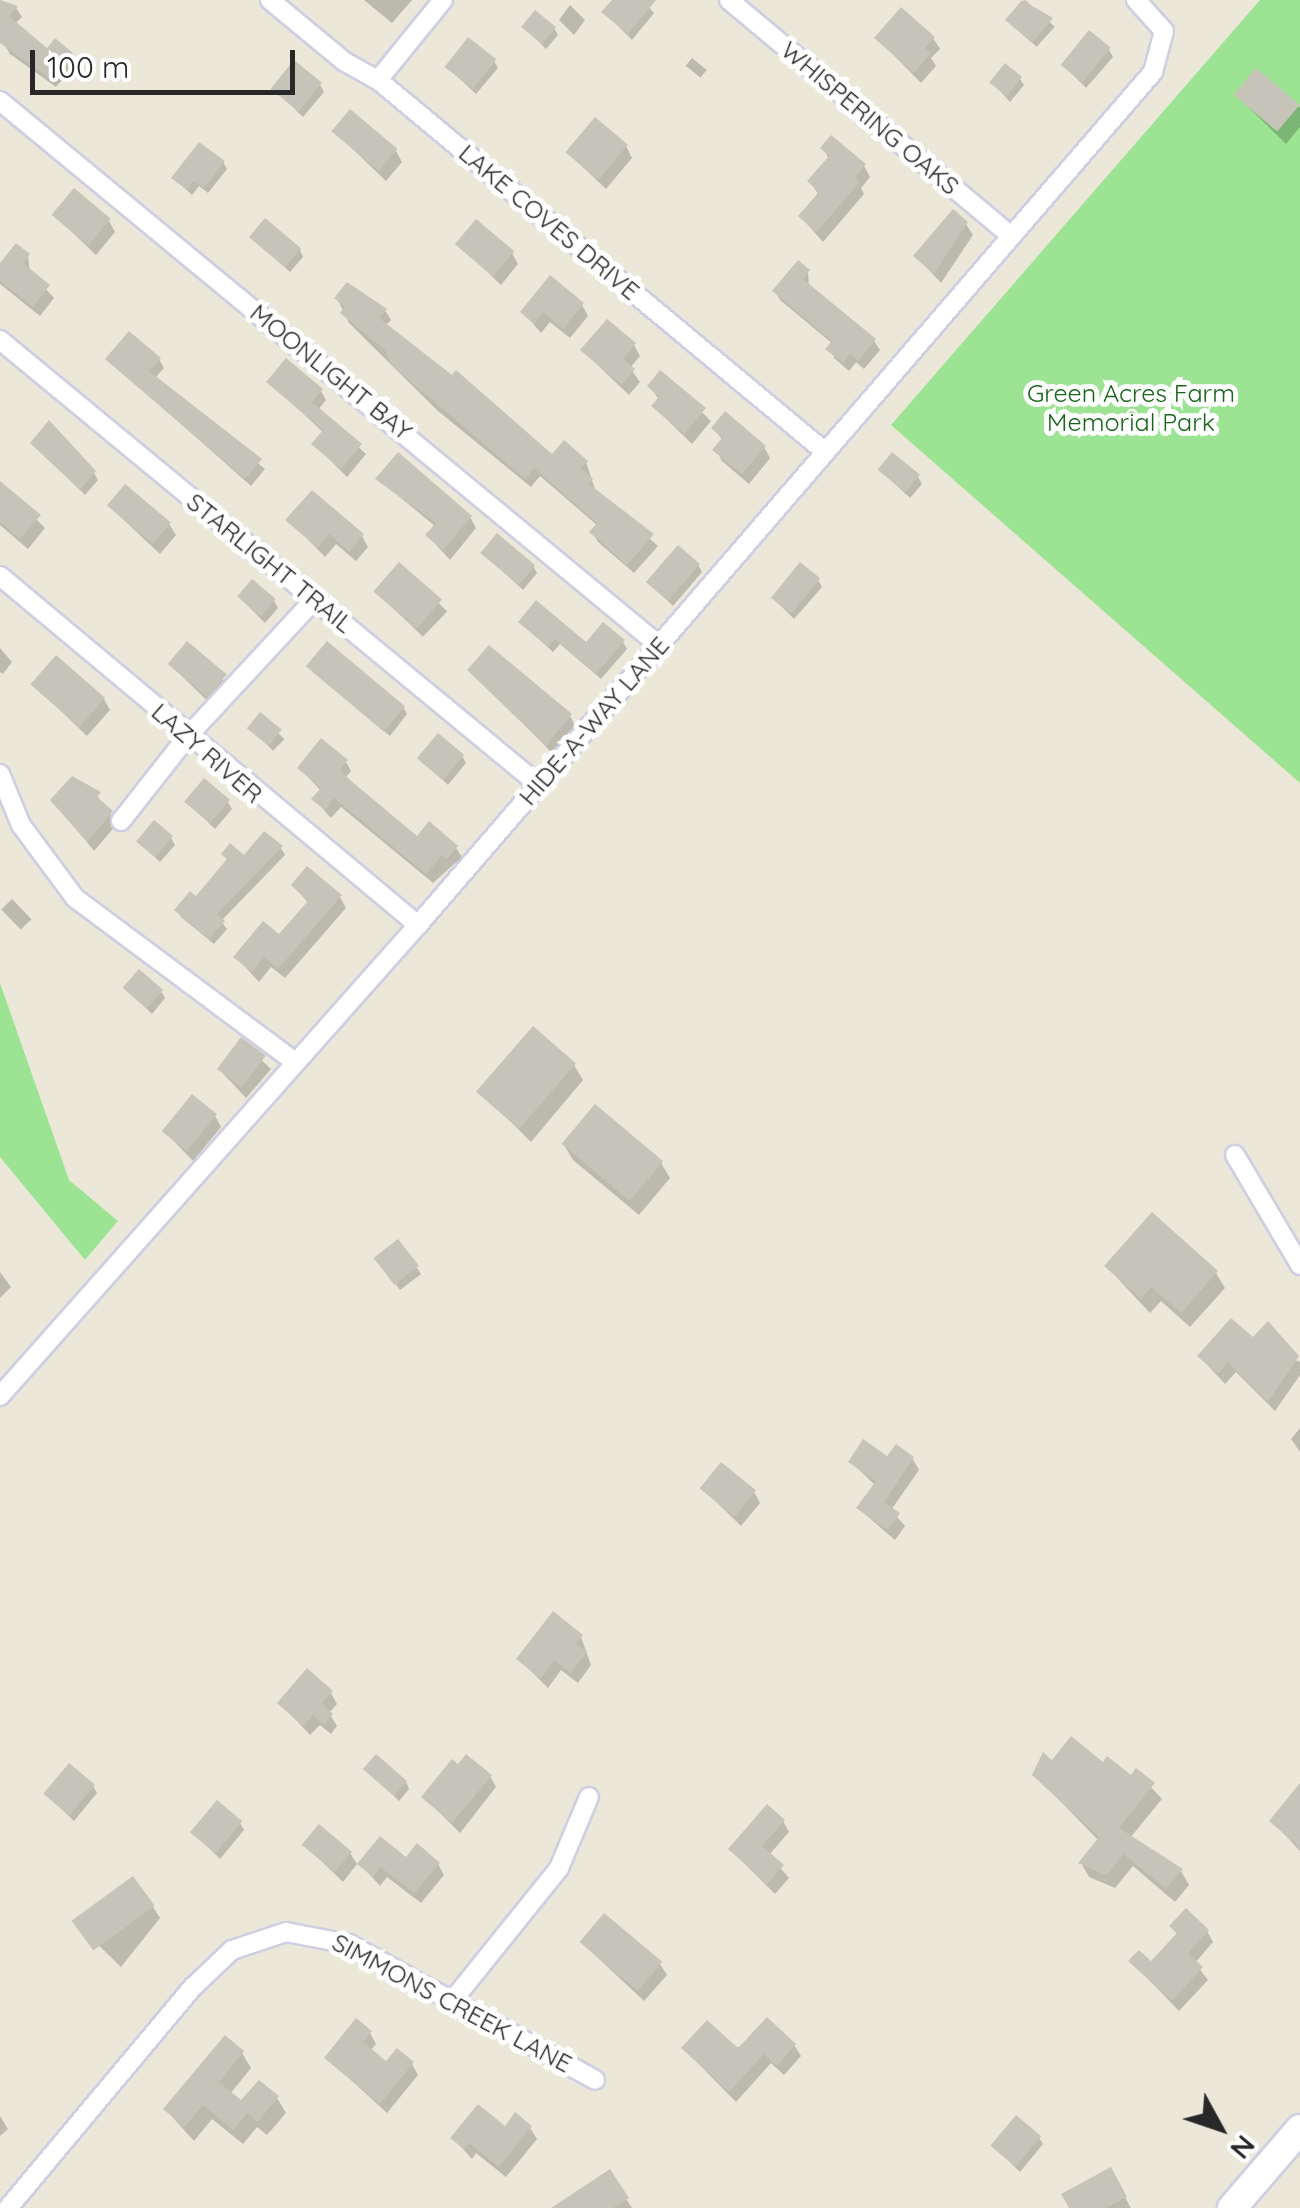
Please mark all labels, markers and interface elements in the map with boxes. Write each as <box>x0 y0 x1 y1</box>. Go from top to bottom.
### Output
scale bar <box>35 30 300 92</box>
street label: WHISPERING OAKS <box>775 35 965 201</box>
text: 100 m <box>47 48 129 86</box>
street label: LAKE COVES DRIVE <box>453 138 645 306</box>
street label: MOONLIGHT BAY <box>244 298 418 446</box>
park label: Green Acres Farm Memorial Park <box>1027 379 1235 438</box>
street label: STARLIGHT TRAIL <box>181 487 359 639</box>
street label: HIDE-A-WAY LANE <box>513 631 675 811</box>
street label: LAZY RIVER <box>145 697 269 809</box>
street label: SIMMONS CREEK LANE <box>327 1927 577 2079</box>
north arrow <box>1170 2078 1270 2178</box>
text: N <box>1223 2128 1263 2167</box>

